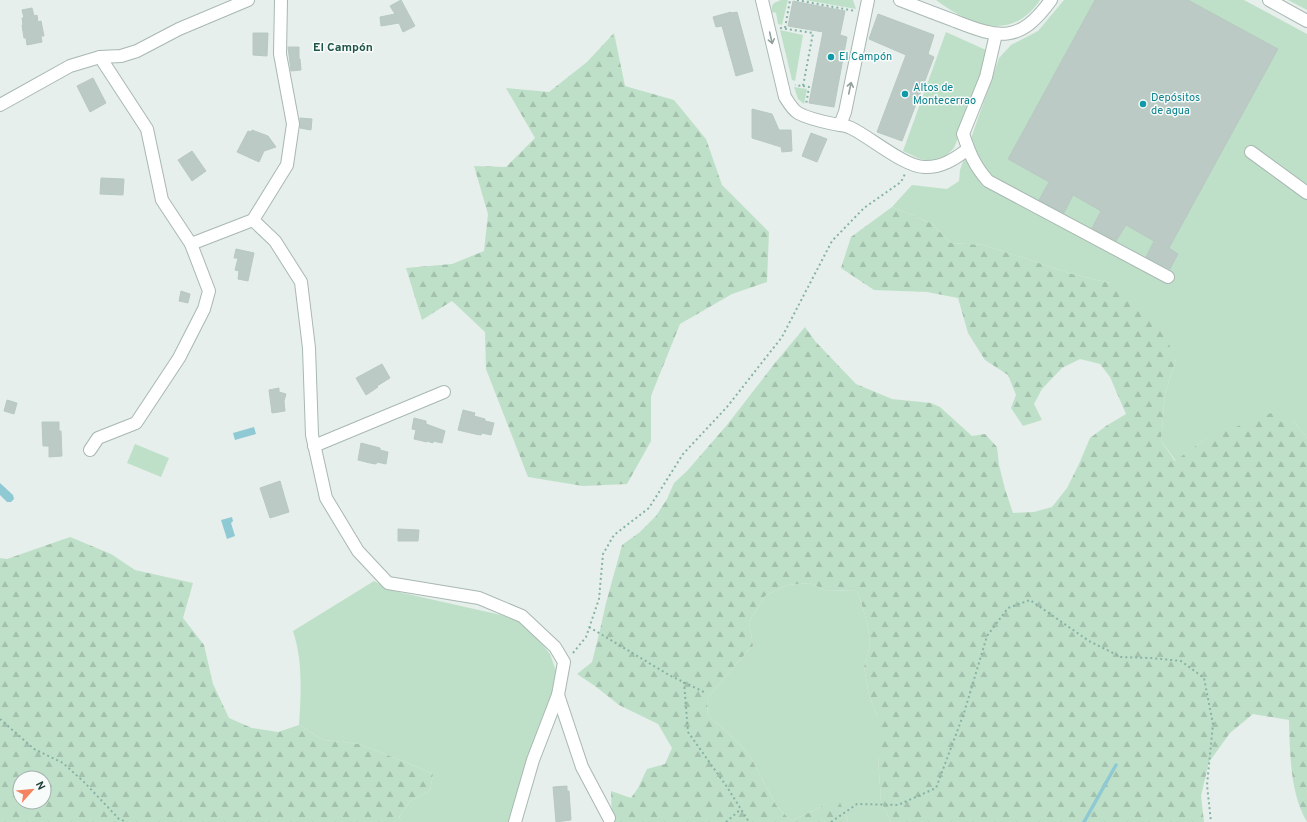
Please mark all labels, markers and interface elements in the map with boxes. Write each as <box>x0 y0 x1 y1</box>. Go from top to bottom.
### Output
one-way arrow <box>767 31 775 44</box>
district label: El Campón <box>313 40 373 56</box>
place label: El Campón <box>839 50 892 64</box>
marker: El Campón <box>826 52 836 62</box>
one-way arrow <box>846 81 854 94</box>
place label: Altos de Montecerrao <box>913 81 976 108</box>
marker: Altos de Montecerrao <box>900 89 910 99</box>
place label: Depósitos de agua <box>1151 91 1200 118</box>
marker: Depósitos de agua <box>1138 99 1148 109</box>
north arrow <box>12 770 52 810</box>
text: N <box>32 779 48 793</box>

